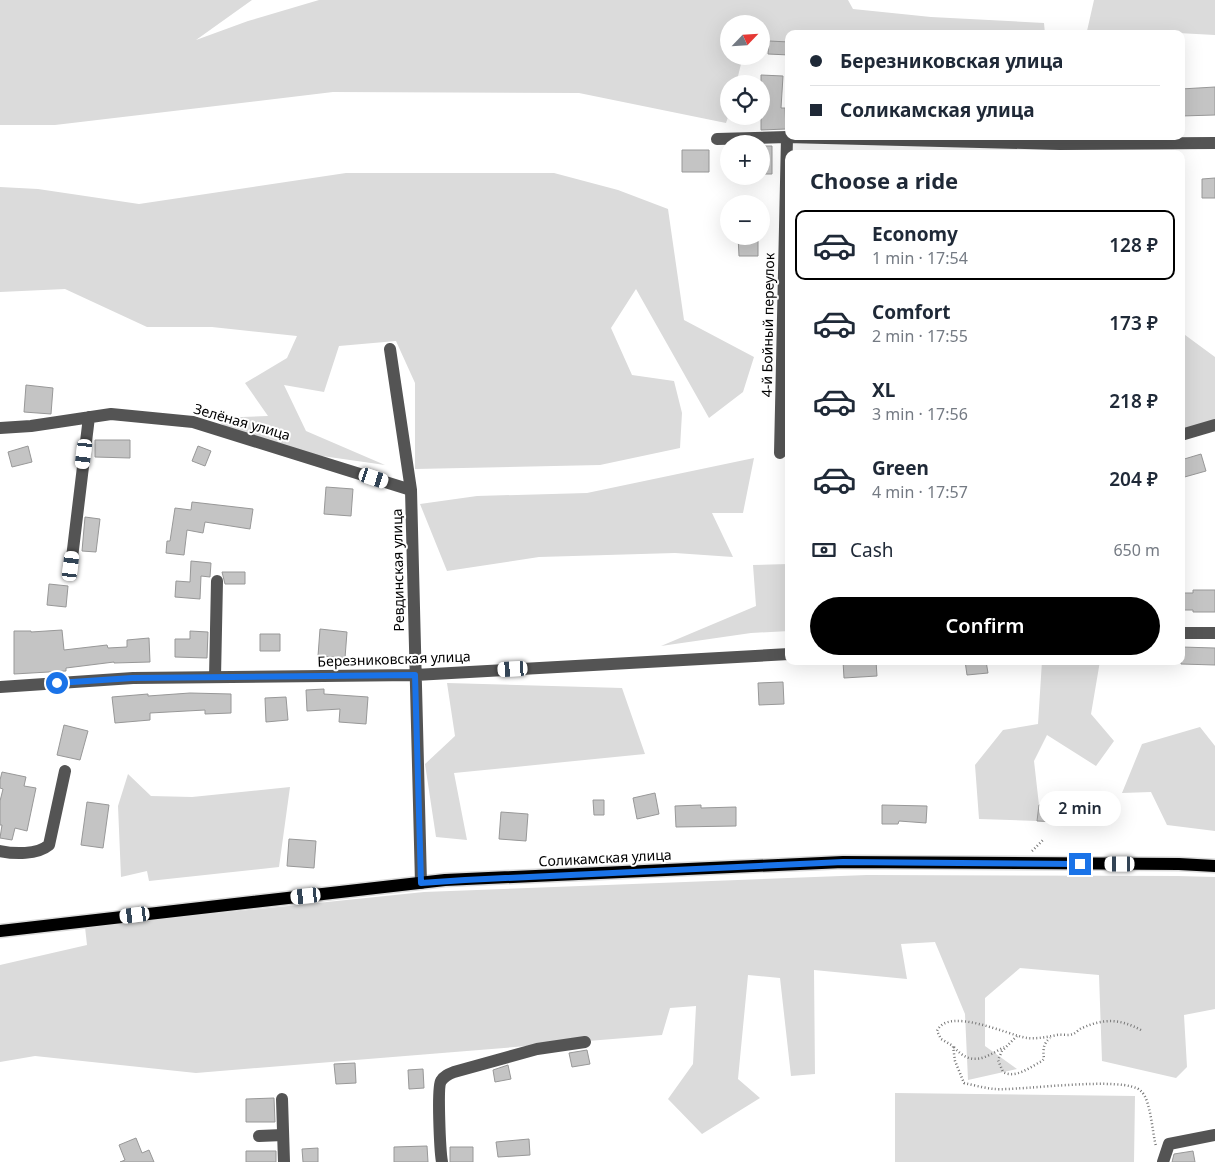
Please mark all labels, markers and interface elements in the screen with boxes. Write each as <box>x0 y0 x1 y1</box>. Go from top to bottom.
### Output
north arrow <box>720 15 770 65</box>
map controls <box>720 15 770 245</box>
text: Березниковская улица <box>840 48 1063 74</box>
button: locate <box>720 75 770 125</box>
text: Соликамская улица <box>840 97 1035 123</box>
button: + <box>720 135 770 185</box>
text: Choose a ride <box>810 165 958 195</box>
button: − <box>720 195 770 245</box>
text: Economy <box>872 221 958 247</box>
icon: car <box>812 223 857 268</box>
text: 128 ₽ <box>1109 232 1158 258</box>
text: 1 min · 17:54 <box>872 247 968 269</box>
street label: 4-й Бойный переулок <box>757 252 778 397</box>
text: Comfort <box>872 299 951 325</box>
icon: car <box>812 301 857 346</box>
text: 173 ₽ <box>1109 310 1158 336</box>
text: 2 min · 17:55 <box>872 325 968 347</box>
text: XL <box>872 377 895 403</box>
icon: car <box>812 379 857 424</box>
text: 218 ₽ <box>1109 388 1158 414</box>
street label: Зелёная улица <box>192 399 293 444</box>
text: 3 min · 17:56 <box>872 403 968 425</box>
car <box>74 438 93 470</box>
text: Green <box>872 455 929 481</box>
icon: car <box>812 457 857 502</box>
car <box>357 466 390 490</box>
text: 204 ₽ <box>1109 466 1158 492</box>
text: 4 min · 17:57 <box>872 481 968 503</box>
street label: Ревдинская улица <box>387 508 408 632</box>
icon: cash <box>810 536 838 564</box>
text: Cash <box>850 537 894 563</box>
text: 650 m <box>1113 539 1160 561</box>
car <box>61 550 80 582</box>
button: Confirm <box>810 597 1160 655</box>
street label: Березниковская улица <box>317 646 471 671</box>
car <box>497 661 528 677</box>
route start <box>46 672 68 694</box>
callout: 2 min <box>1039 792 1121 826</box>
text: 2 min <box>1058 797 1102 819</box>
street label: Соликамская улица <box>538 845 672 870</box>
route end <box>1069 853 1091 875</box>
car <box>1105 857 1135 872</box>
car <box>290 887 321 905</box>
car <box>119 906 150 924</box>

